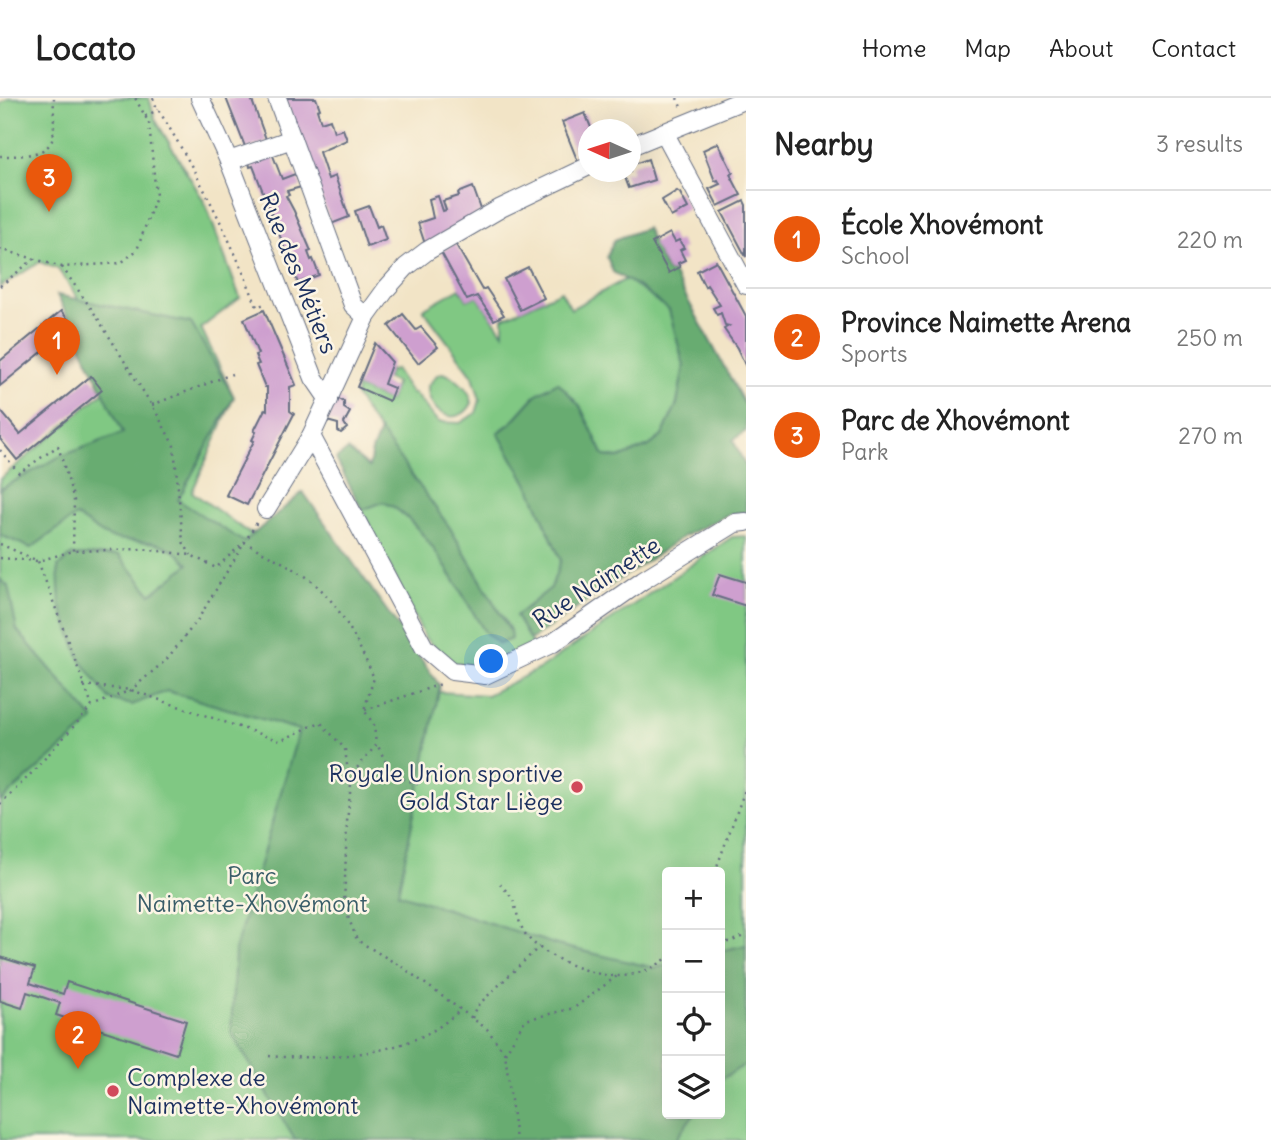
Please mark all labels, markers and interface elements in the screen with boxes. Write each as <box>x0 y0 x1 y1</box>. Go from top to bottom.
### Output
text: Locato <box>35 27 136 69</box>
text: Home <box>862 33 926 63</box>
text: Map <box>964 33 1011 63</box>
text: About <box>1049 33 1113 63</box>
text: Contact <box>1151 33 1236 63</box>
north arrow <box>578 119 641 182</box>
text: Nearby <box>774 125 874 163</box>
text: 3 results <box>1156 129 1243 158</box>
pin: 3 <box>26 154 72 212</box>
street label: Rue des Métiers <box>253 188 345 358</box>
text: École Xhovémont <box>841 208 1043 241</box>
text: 1 <box>792 225 802 254</box>
text: 220 m <box>1177 225 1243 254</box>
text: School <box>841 241 910 270</box>
text: Province Naimette Arena <box>841 306 1131 339</box>
pin: 1 <box>34 317 80 375</box>
text: 2 <box>791 323 803 352</box>
text: 250 m <box>1176 323 1243 352</box>
text: Sports <box>841 339 907 368</box>
text: Parc de Xhovémont <box>841 404 1070 437</box>
text: 3 <box>790 421 804 450</box>
text: 270 m <box>1178 421 1243 450</box>
text: Park <box>841 437 889 466</box>
street label: Rue Naimette <box>527 530 665 634</box>
your location <box>474 644 508 678</box>
place label: Royale Union sportive Gold Star Liège <box>329 758 563 816</box>
marker: Royale Union sportive Gold Star Liège <box>569 779 585 795</box>
park label: Parc Naimette-Xhovémont <box>136 860 368 918</box>
map controls <box>662 867 725 1119</box>
button: + <box>662 867 725 930</box>
button: − <box>662 930 725 993</box>
button: locate <box>662 993 725 1056</box>
pin: 2 <box>55 1011 101 1069</box>
button: layers <box>662 1056 725 1119</box>
place label: Complexe de Naimette-Xhovémont <box>127 1062 358 1120</box>
marker: Complexe de Naimette-Xhovémont <box>105 1083 121 1099</box>

